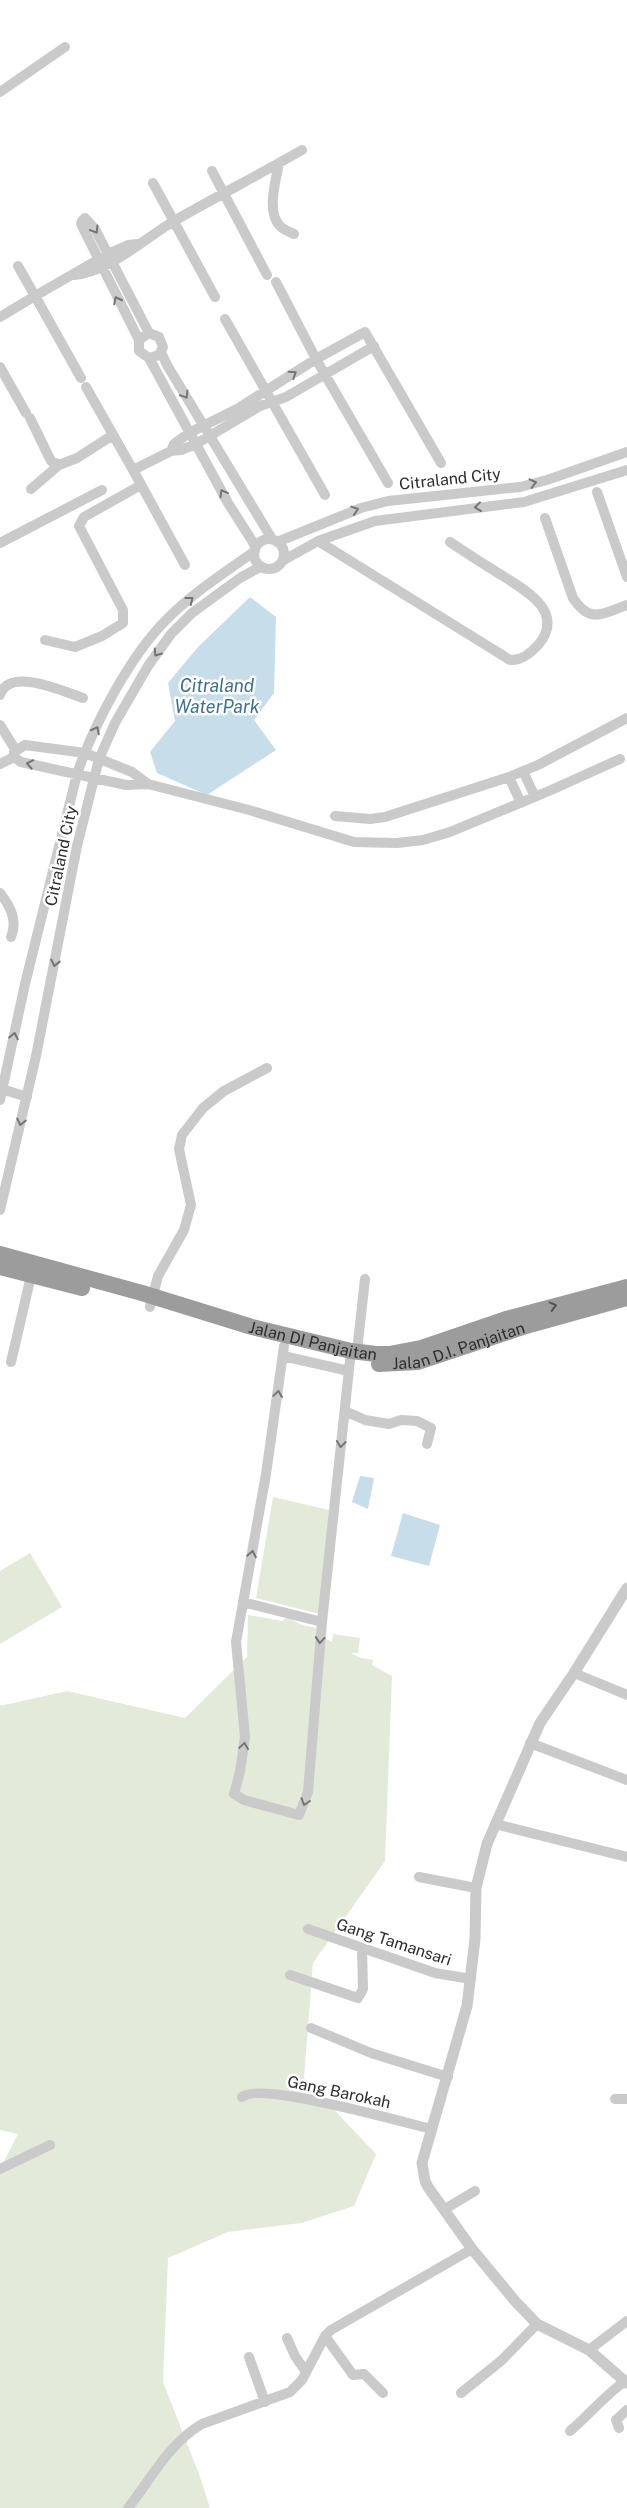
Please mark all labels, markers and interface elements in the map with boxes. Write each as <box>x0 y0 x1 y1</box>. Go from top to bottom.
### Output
one-way arrow <box>88 225 98 234</box>
one-way arrow <box>113 296 123 305</box>
one-way arrow <box>287 371 297 380</box>
one-way arrow <box>178 389 188 398</box>
street label: Citraland City <box>398 464 502 494</box>
one-way arrow <box>528 479 536 489</box>
one-way arrow <box>219 490 229 499</box>
one-way arrow <box>474 501 482 512</box>
one-way arrow <box>350 506 359 516</box>
one-way arrow <box>184 597 193 605</box>
one-way arrow <box>154 647 163 657</box>
water label: Citraland WaterPark <box>175 675 260 717</box>
one-way arrow <box>90 727 100 736</box>
one-way arrow <box>25 759 34 769</box>
street label: Citraland City <box>41 804 81 908</box>
one-way arrow <box>50 959 60 968</box>
one-way arrow <box>8 1031 19 1040</box>
one-way arrow <box>16 1118 27 1127</box>
one-way arrow <box>549 1301 558 1312</box>
street label: Jalan DI Panjaitan <box>247 1317 378 1364</box>
street label: Jalan D.I. Panjaitan <box>392 1318 527 1373</box>
one-way arrow <box>272 1390 283 1398</box>
one-way arrow <box>336 1440 347 1448</box>
one-way arrow <box>246 1550 256 1559</box>
one-way arrow <box>315 1637 326 1645</box>
one-way arrow <box>238 1742 248 1751</box>
one-way arrow <box>301 1797 311 1806</box>
street label: Gang Tamansari <box>334 1914 454 1970</box>
street label: Gang Barokah <box>286 2072 392 2112</box>

